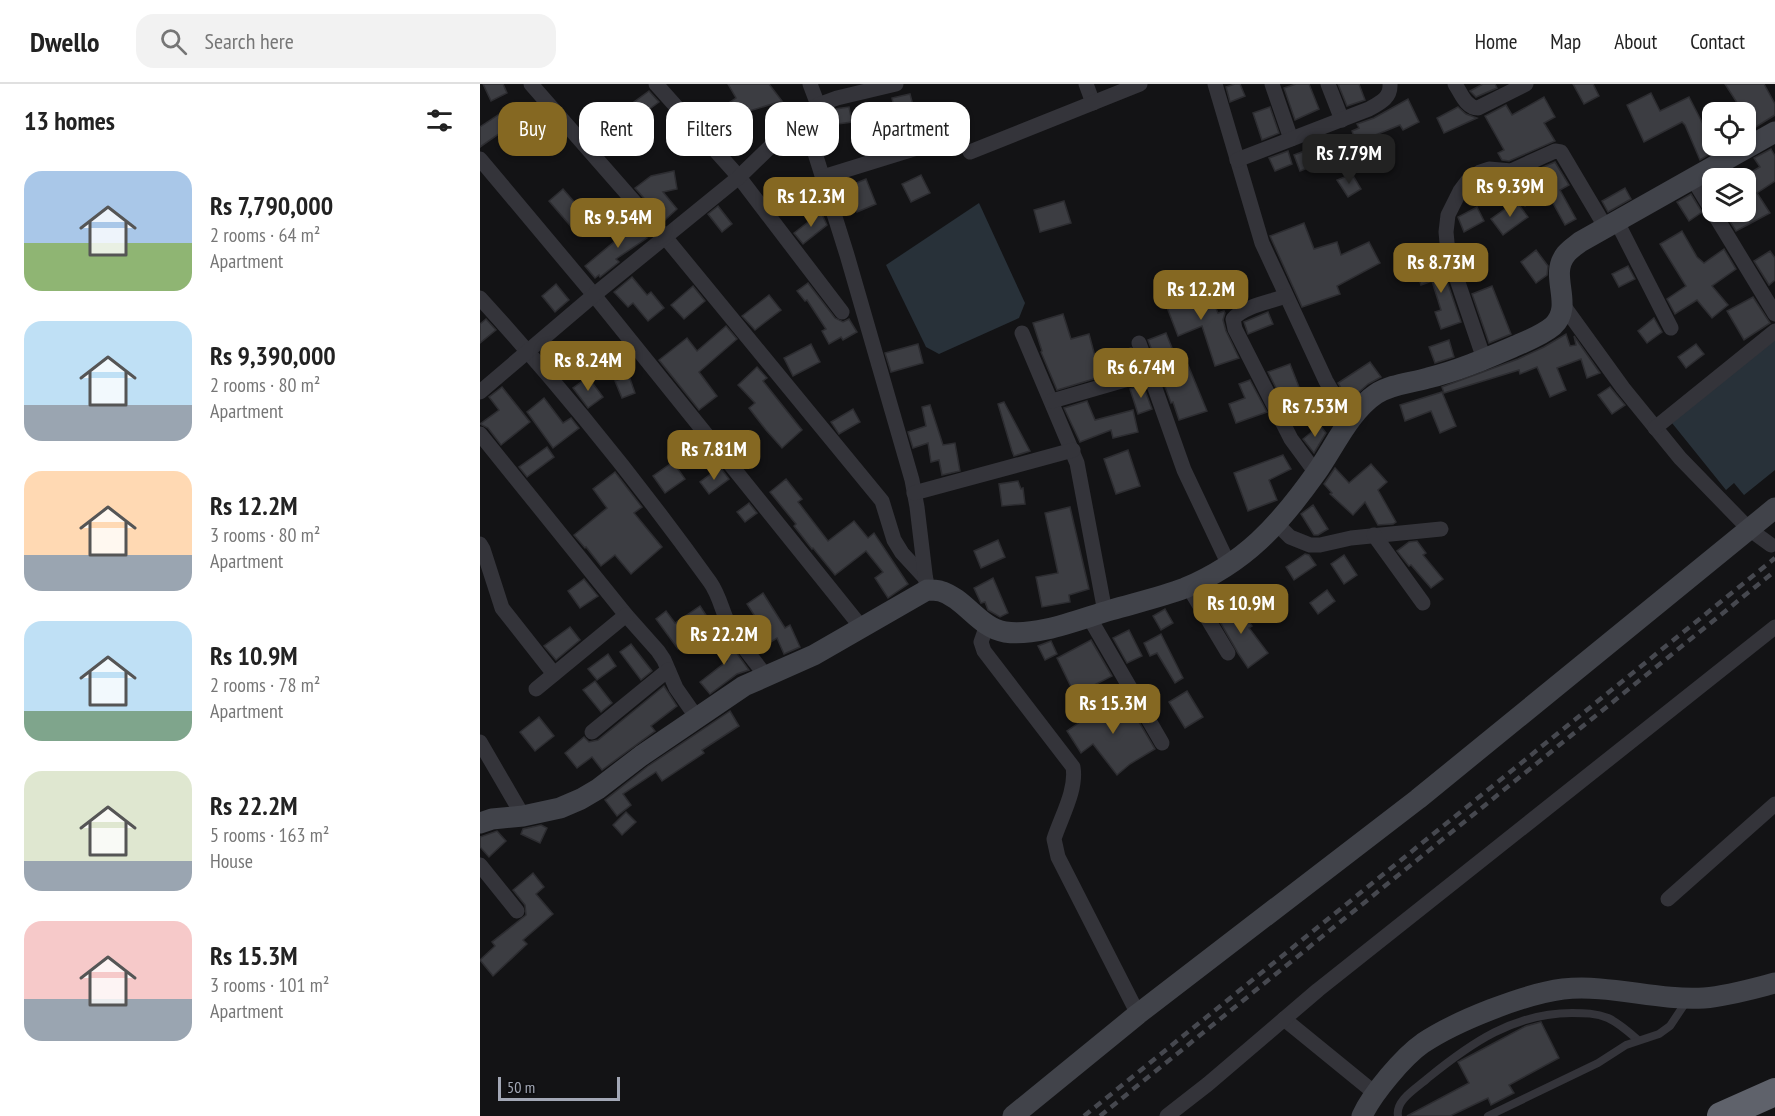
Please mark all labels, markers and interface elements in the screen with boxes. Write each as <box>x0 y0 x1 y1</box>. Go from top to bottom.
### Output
search box <box>136 14 556 68</box>
text: Dwello <box>30 23 100 60</box>
icon: search <box>157 25 190 58</box>
text: Search here <box>205 27 294 55</box>
text: Home <box>1475 28 1517 55</box>
text: Map <box>1550 28 1581 55</box>
text: About <box>1614 28 1657 55</box>
text: Contact <box>1690 28 1745 55</box>
chip: Buy <box>498 102 567 156</box>
chip: Rent <box>579 102 654 156</box>
chip: Filters <box>666 102 753 156</box>
chip: New <box>765 102 839 156</box>
chip: Apartment <box>851 102 970 156</box>
map controls <box>1702 102 1756 222</box>
button: locate <box>1702 102 1756 156</box>
text: 13 homes <box>24 104 115 137</box>
icon: filters <box>423 104 456 137</box>
pin: Rs 7.79M <box>1287 134 1411 185</box>
text: Rs 7.79M <box>1316 140 1382 166</box>
pin: Rs 9.39M <box>1448 167 1572 218</box>
button: layers <box>1702 168 1756 222</box>
text: Rs 9.39M <box>1476 173 1544 199</box>
pin: Rs 12.3M <box>749 177 873 228</box>
text: Rs 12.3M <box>777 183 845 209</box>
text: Rs 7,790,000 <box>210 189 333 222</box>
icon: home <box>72 195 144 267</box>
pin: Rs 9.54M <box>556 198 680 249</box>
text: Rs 9.54M <box>584 204 652 230</box>
text: 2 rooms · 64 m² <box>210 222 320 248</box>
pin: Rs 8.73M <box>1379 243 1503 294</box>
text: Apartment <box>210 248 283 274</box>
text: Rs 8.73M <box>1407 249 1475 275</box>
pin: Rs 12.2M <box>1139 270 1263 321</box>
text: Rs 12.2M <box>1167 276 1235 302</box>
text: Rs 9,390,000 <box>210 339 336 372</box>
pin: Rs 8.24M <box>526 341 650 392</box>
icon: home <box>72 345 144 417</box>
text: Rs 8.24M <box>554 347 622 373</box>
pin: Rs 6.74M <box>1079 348 1203 399</box>
text: Rs 6.74M <box>1107 354 1175 380</box>
text: 2 rooms · 80 m² <box>210 372 320 398</box>
pin: Rs 7.53M <box>1253 387 1377 438</box>
text: Rs 7.53M <box>1282 393 1348 419</box>
text: Apartment <box>210 398 283 424</box>
pin: Rs 7.81M <box>652 430 776 481</box>
text: Rs 7.81M <box>681 436 747 462</box>
text: Rs 12.2M <box>210 489 298 522</box>
icon: home <box>72 495 144 567</box>
text: 3 rooms · 80 m² <box>210 522 320 548</box>
text: Apartment <box>210 548 283 574</box>
pin: Rs 10.9M <box>1179 584 1303 635</box>
text: Rs 10.9M <box>1207 590 1275 616</box>
pin: Rs 22.2M <box>662 615 786 666</box>
text: Rs 22.2M <box>690 621 758 647</box>
text: Rs 10.9M <box>210 639 298 672</box>
icon: home <box>72 645 144 717</box>
text: 2 rooms · 78 m² <box>210 672 320 698</box>
pin: Rs 15.3M <box>1051 684 1175 735</box>
text: Rs 15.3M <box>1079 690 1147 716</box>
text: Apartment <box>210 698 283 724</box>
text: Rs 22.2M <box>210 789 298 822</box>
icon: home <box>72 795 144 867</box>
text: 5 rooms · 163 m² <box>210 822 329 848</box>
text: House <box>210 848 253 874</box>
text: Rs 15.3M <box>210 939 298 972</box>
icon: home <box>72 945 144 1017</box>
text: 3 rooms · 101 m² <box>210 972 329 998</box>
text: Apartment <box>210 998 283 1024</box>
scale bar <box>498 1074 620 1102</box>
text: 50 m <box>507 1077 535 1097</box>

